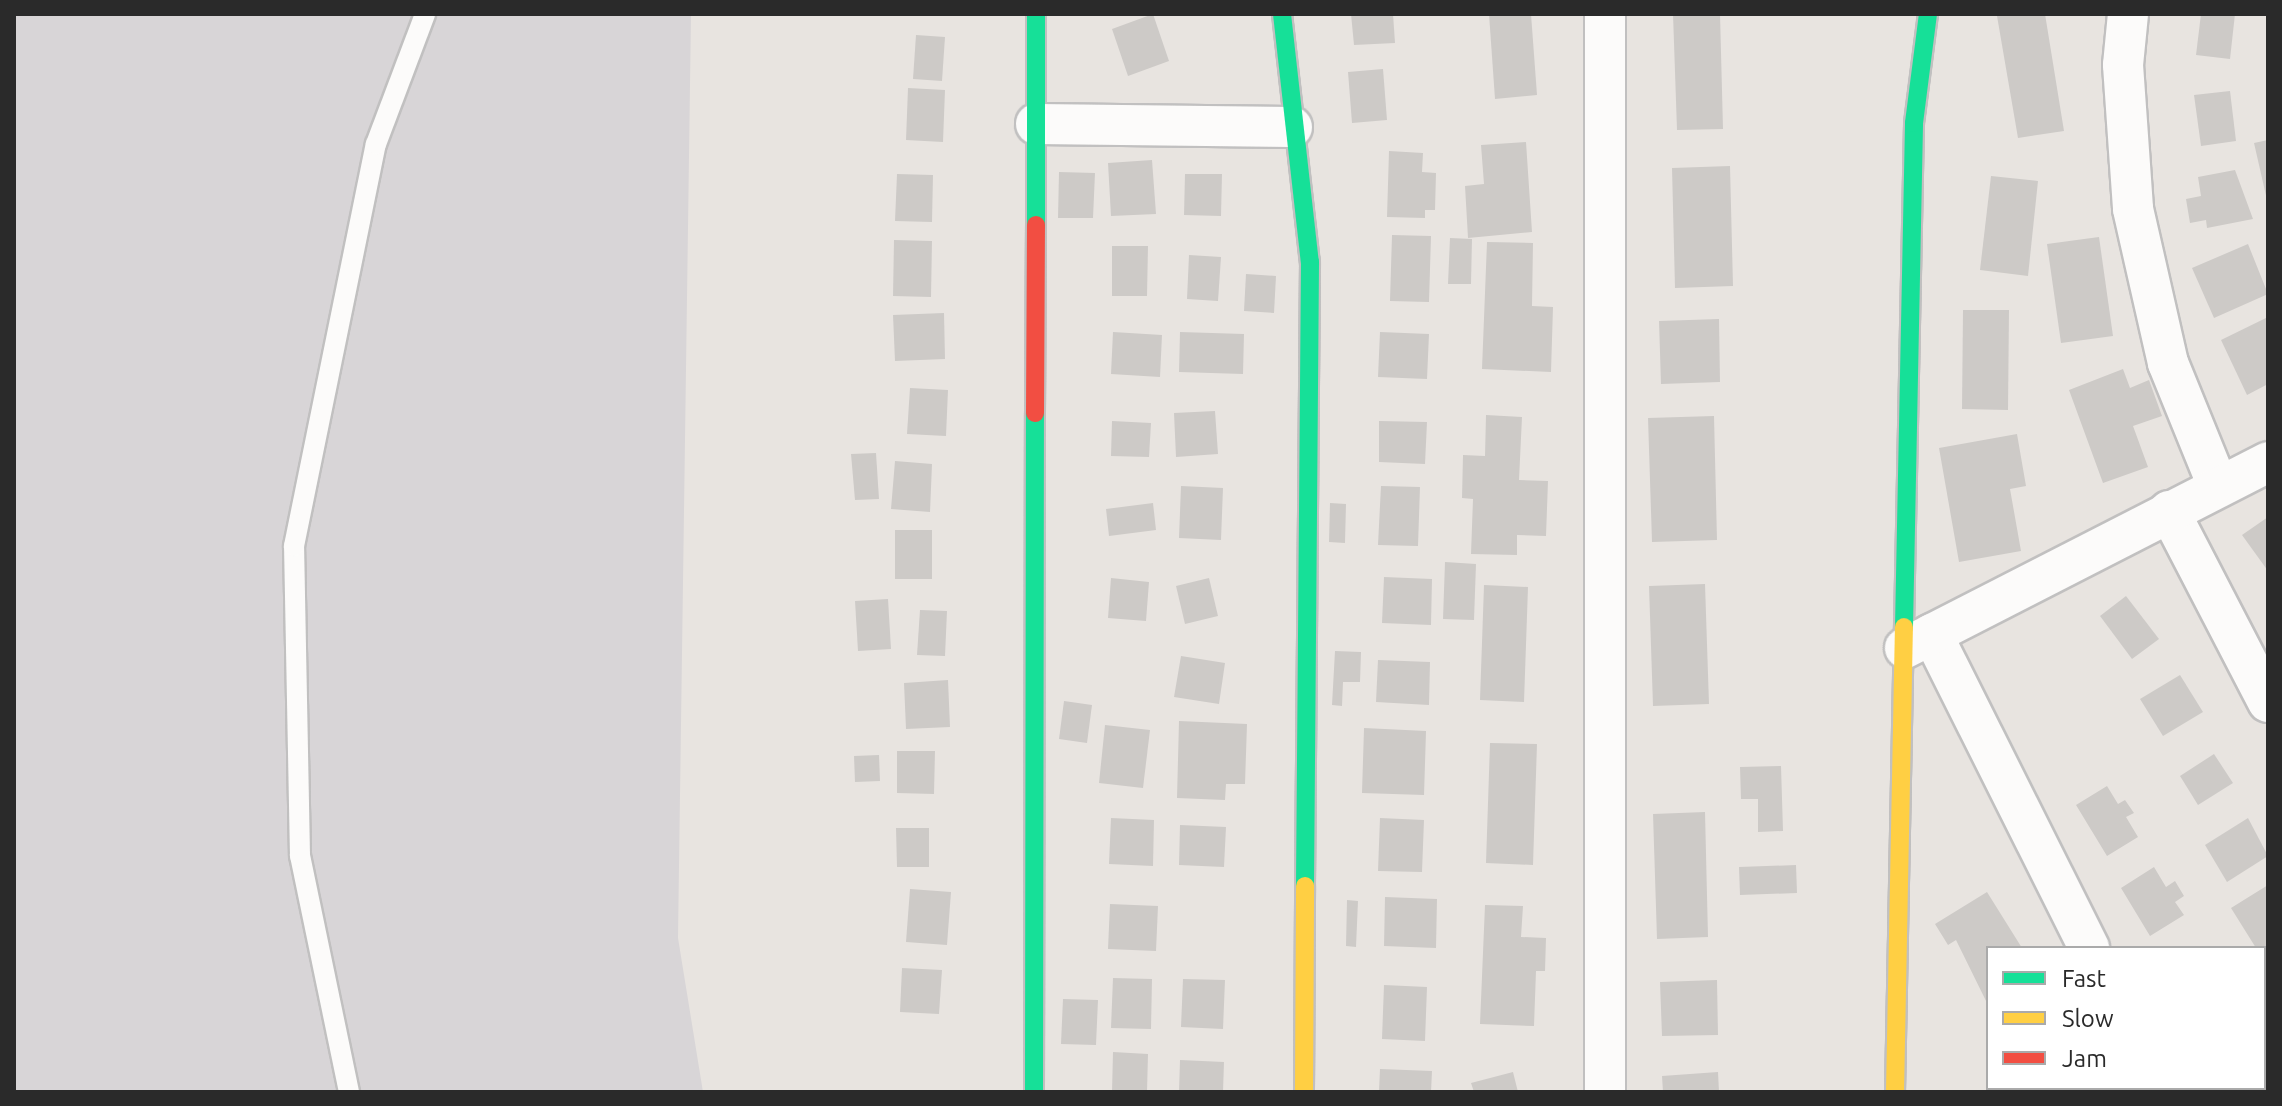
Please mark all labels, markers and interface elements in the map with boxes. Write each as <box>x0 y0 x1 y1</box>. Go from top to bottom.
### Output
legend <box>1986 946 2266 1090</box>
text: Fast <box>2062 965 2106 992</box>
text: Slow <box>2062 1005 2114 1032</box>
text: Jam <box>2062 1045 2107 1072</box>

